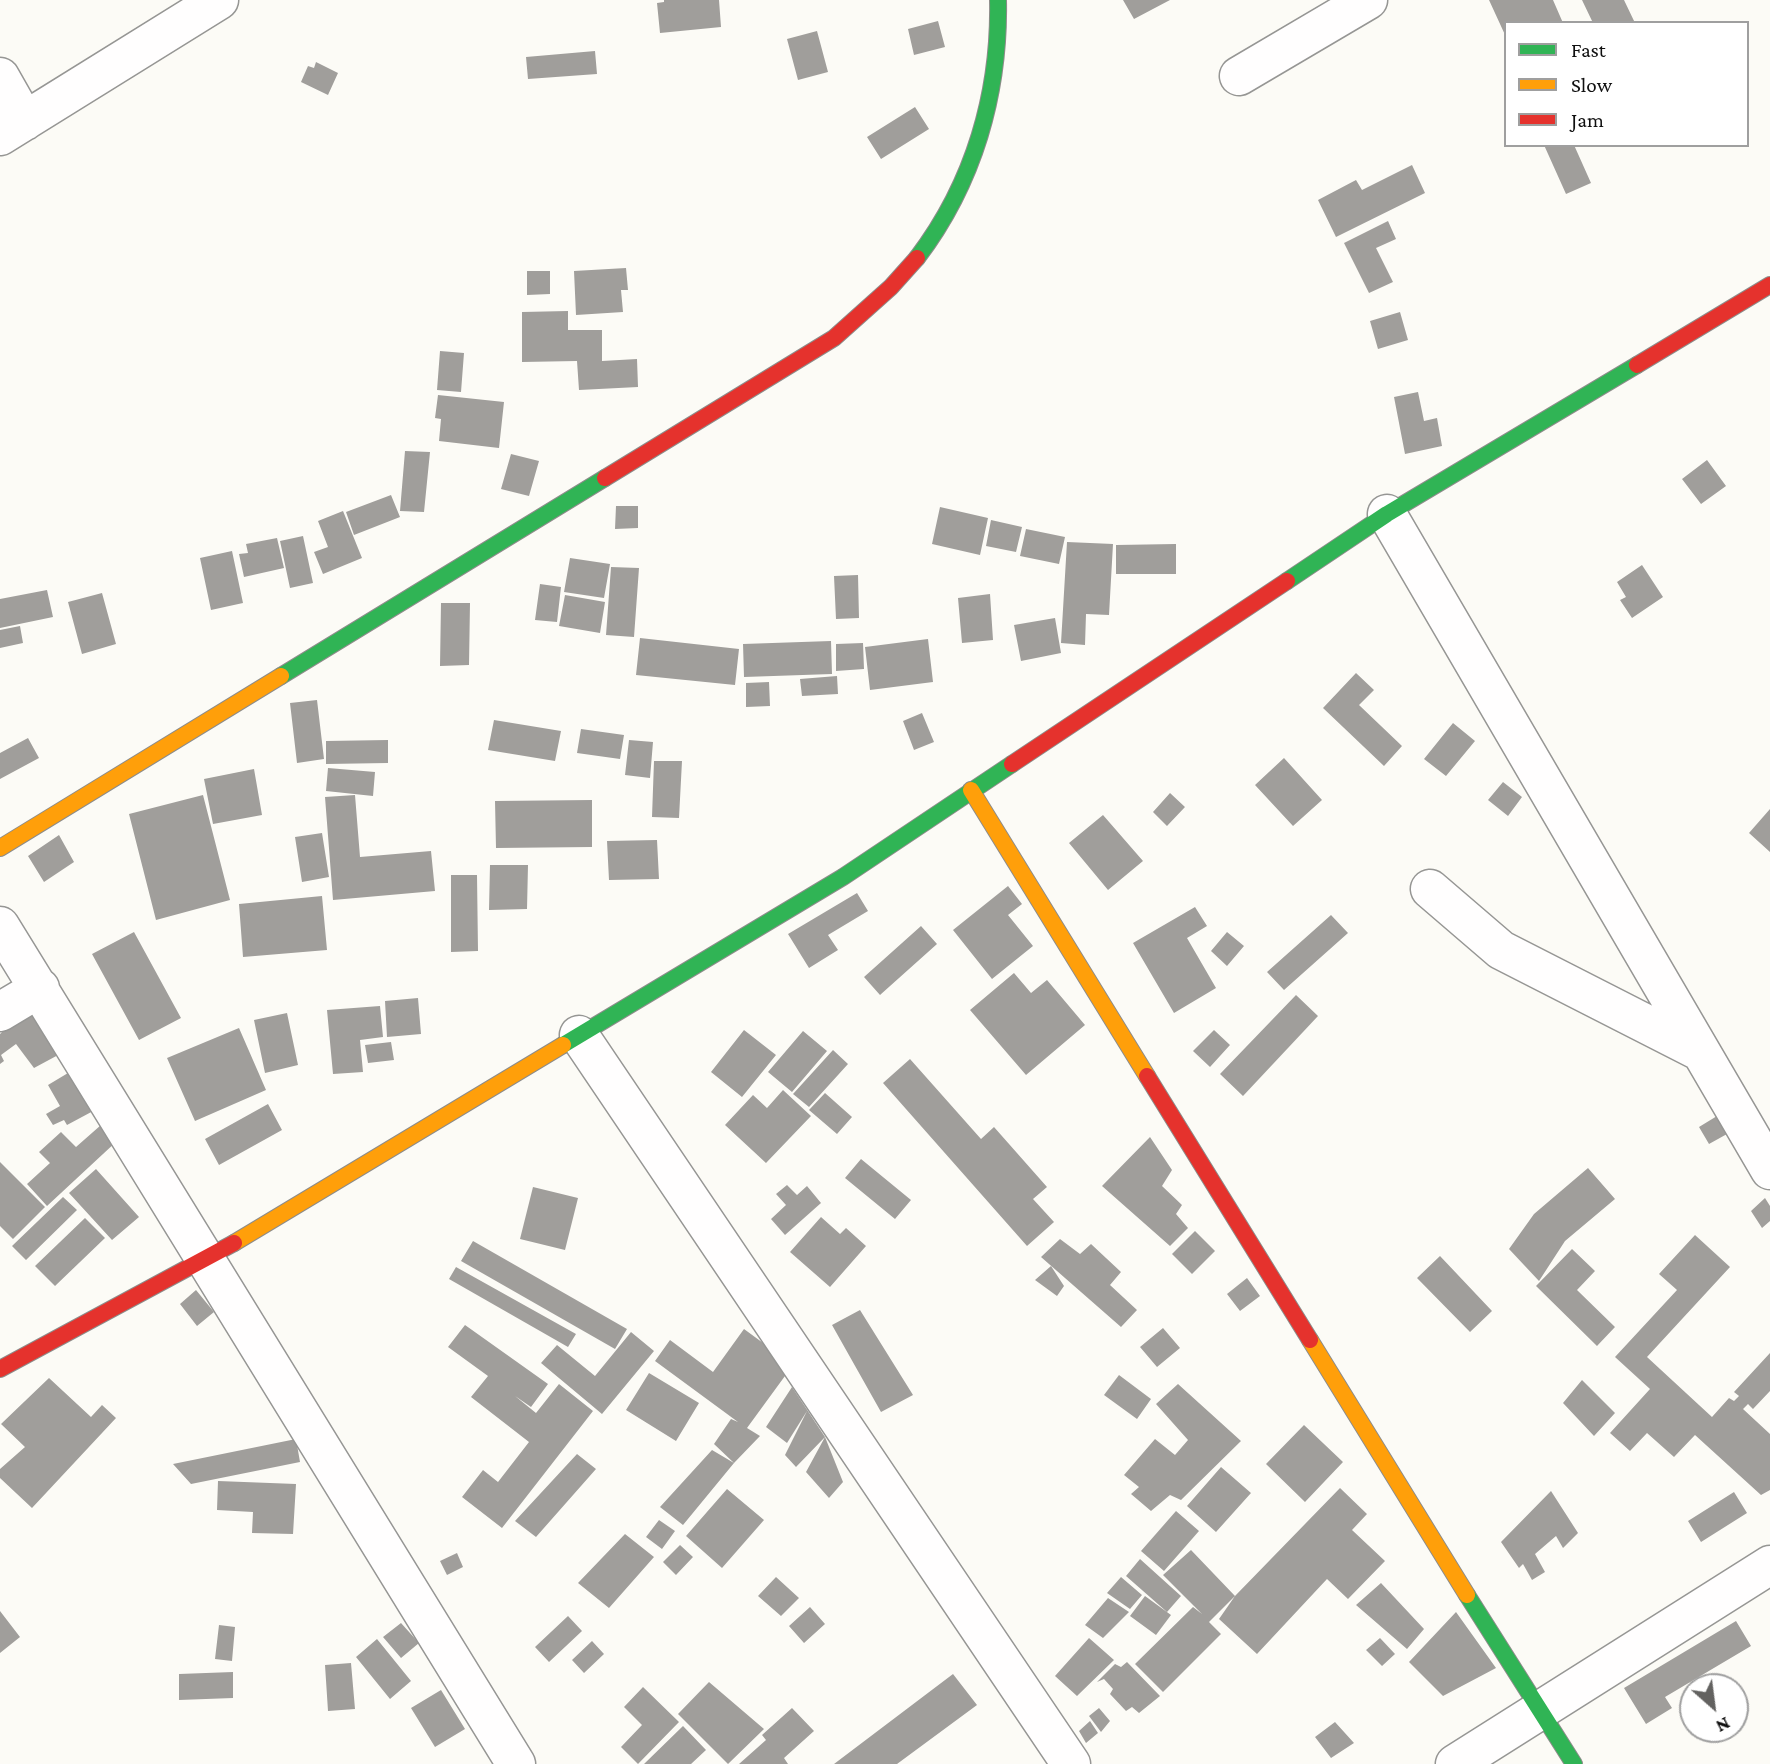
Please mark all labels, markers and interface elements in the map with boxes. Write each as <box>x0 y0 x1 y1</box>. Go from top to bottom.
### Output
legend <box>1504 21 1749 147</box>
text: Fast <box>1571 38 1606 62</box>
text: Slow <box>1571 73 1612 97</box>
text: Jam <box>1571 108 1604 132</box>
north arrow <box>1679 1673 1749 1743</box>
text: N <box>1713 1713 1734 1738</box>

